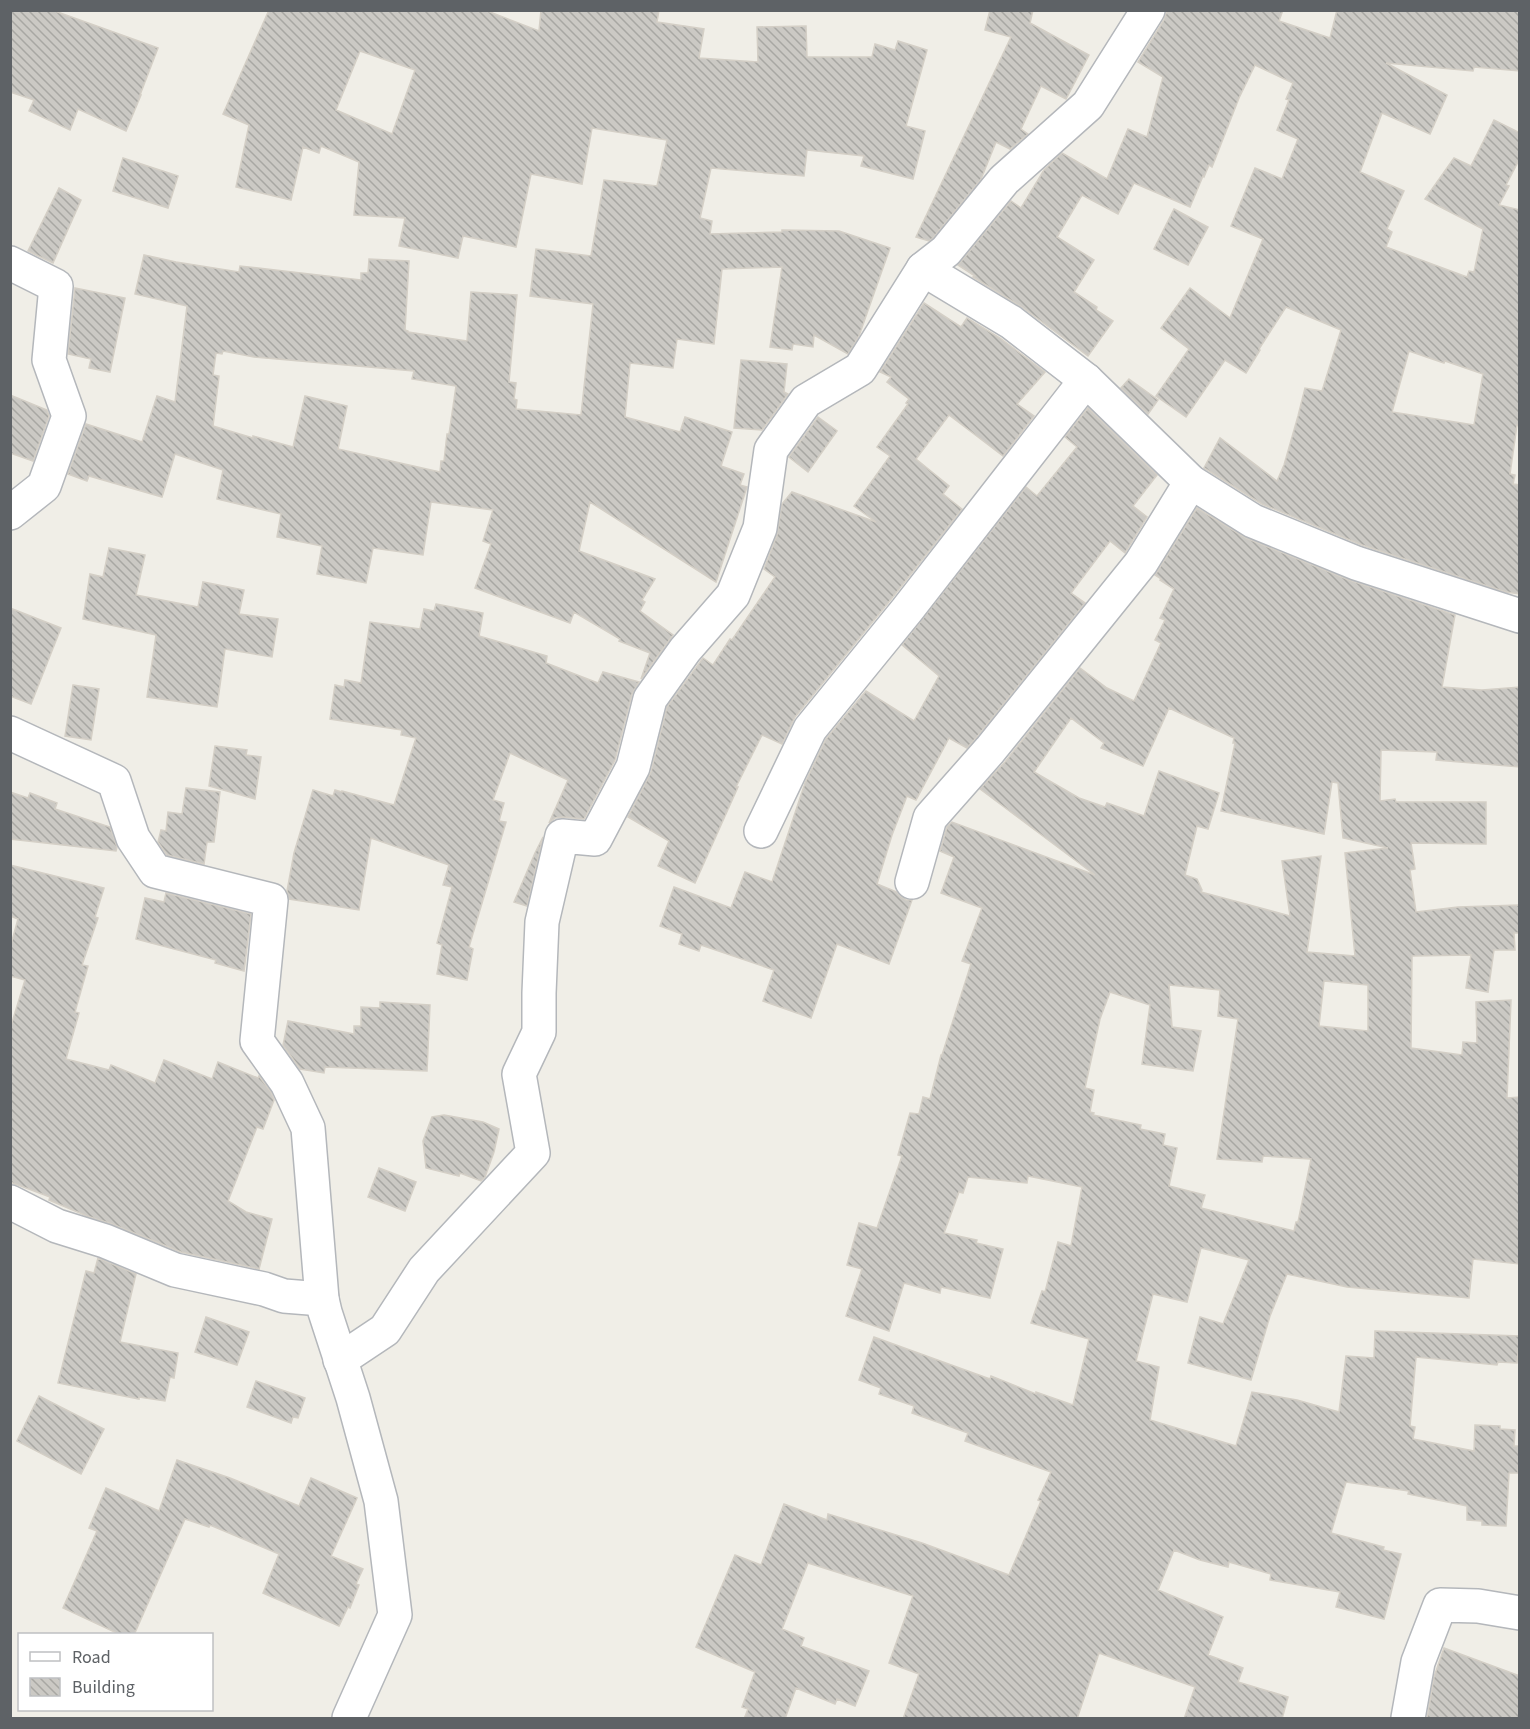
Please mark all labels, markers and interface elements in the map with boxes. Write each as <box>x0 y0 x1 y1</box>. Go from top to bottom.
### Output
legend <box>18 1633 213 1711</box>
text: Road <box>72 1645 111 1670</box>
text: Building <box>72 1675 135 1700</box>

